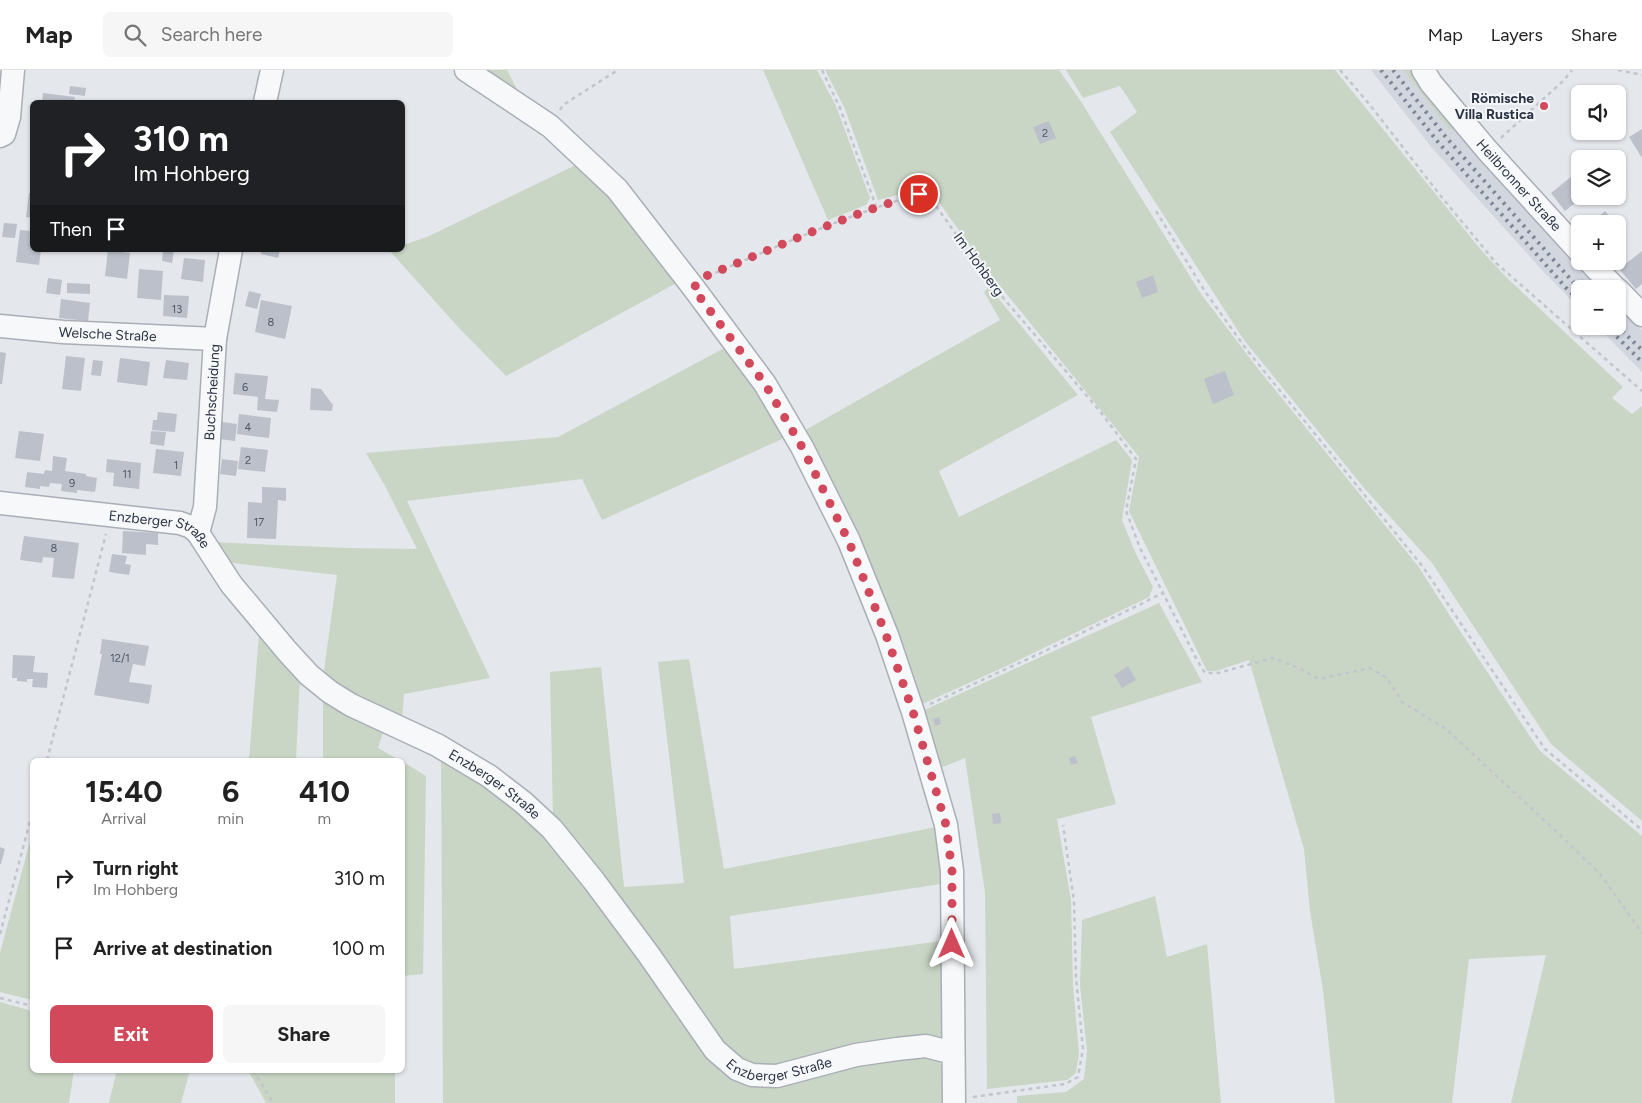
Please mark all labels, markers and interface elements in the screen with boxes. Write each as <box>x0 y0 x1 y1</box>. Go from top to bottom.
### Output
search box <box>103 12 453 57</box>
text: Map <box>25 20 73 49</box>
icon: search <box>121 21 149 49</box>
text: Search here <box>161 23 262 46</box>
text: Map <box>1428 24 1463 46</box>
text: Layers <box>1491 24 1543 46</box>
text: Share <box>1571 24 1617 46</box>
map controls <box>1571 85 1626 335</box>
button: sound <box>1571 85 1626 140</box>
place label: Römische Villa Rustica <box>1455 90 1534 123</box>
marker: Römische Villa Rustica <box>1538 100 1550 112</box>
text: 310 m <box>133 118 229 160</box>
icon: right <box>50 120 115 185</box>
house number: 2 <box>1042 127 1048 140</box>
street label: Heilbronner Straße <box>1473 136 1565 235</box>
button: layers <box>1571 150 1626 205</box>
text: Im Hohberg <box>133 160 250 187</box>
pin <box>898 173 940 215</box>
icon: arrive <box>905 180 933 208</box>
icon: arrive <box>102 215 130 243</box>
button: + <box>1571 215 1626 270</box>
text: Then <box>50 218 92 241</box>
street label: Im Hohberg <box>950 229 1007 299</box>
button: − <box>1571 280 1626 335</box>
house number: 13 <box>172 303 182 316</box>
house number: 8 <box>268 316 275 329</box>
street label: Welsche Straße <box>58 324 157 345</box>
street label: Buchscheidung <box>201 343 224 441</box>
house number: 6 <box>242 381 248 394</box>
house number: 4 <box>245 421 252 434</box>
house number: 2 <box>245 454 251 467</box>
house number: 1 <box>174 459 178 472</box>
house number: 11 <box>122 468 132 481</box>
house number: 9 <box>69 477 75 490</box>
street label: Enzberger Straße <box>108 507 214 552</box>
house number: 17 <box>254 516 264 529</box>
house number: 8 <box>51 542 58 555</box>
house number: 12/1 <box>110 652 130 665</box>
street label: Enzberger Straße <box>446 746 544 823</box>
text: 15:40 <box>85 773 163 810</box>
text: 6 <box>222 773 239 810</box>
text: 410 <box>299 773 350 810</box>
text: Arrival <box>101 809 146 828</box>
text: min <box>218 809 244 828</box>
text: m <box>318 809 331 828</box>
text: Turn right <box>93 857 179 880</box>
icon: right <box>50 864 78 892</box>
text: 310 m <box>334 867 385 890</box>
text: Im Hohberg <box>93 880 178 899</box>
position arrow <box>925 917 977 969</box>
icon: arrive <box>50 934 78 962</box>
text: Arrive at destination <box>93 937 272 960</box>
text: 100 m <box>332 937 385 960</box>
button: Exit <box>50 1005 213 1063</box>
button: Share <box>223 1005 385 1063</box>
street label: Enzberger Straße <box>722 1054 834 1085</box>

